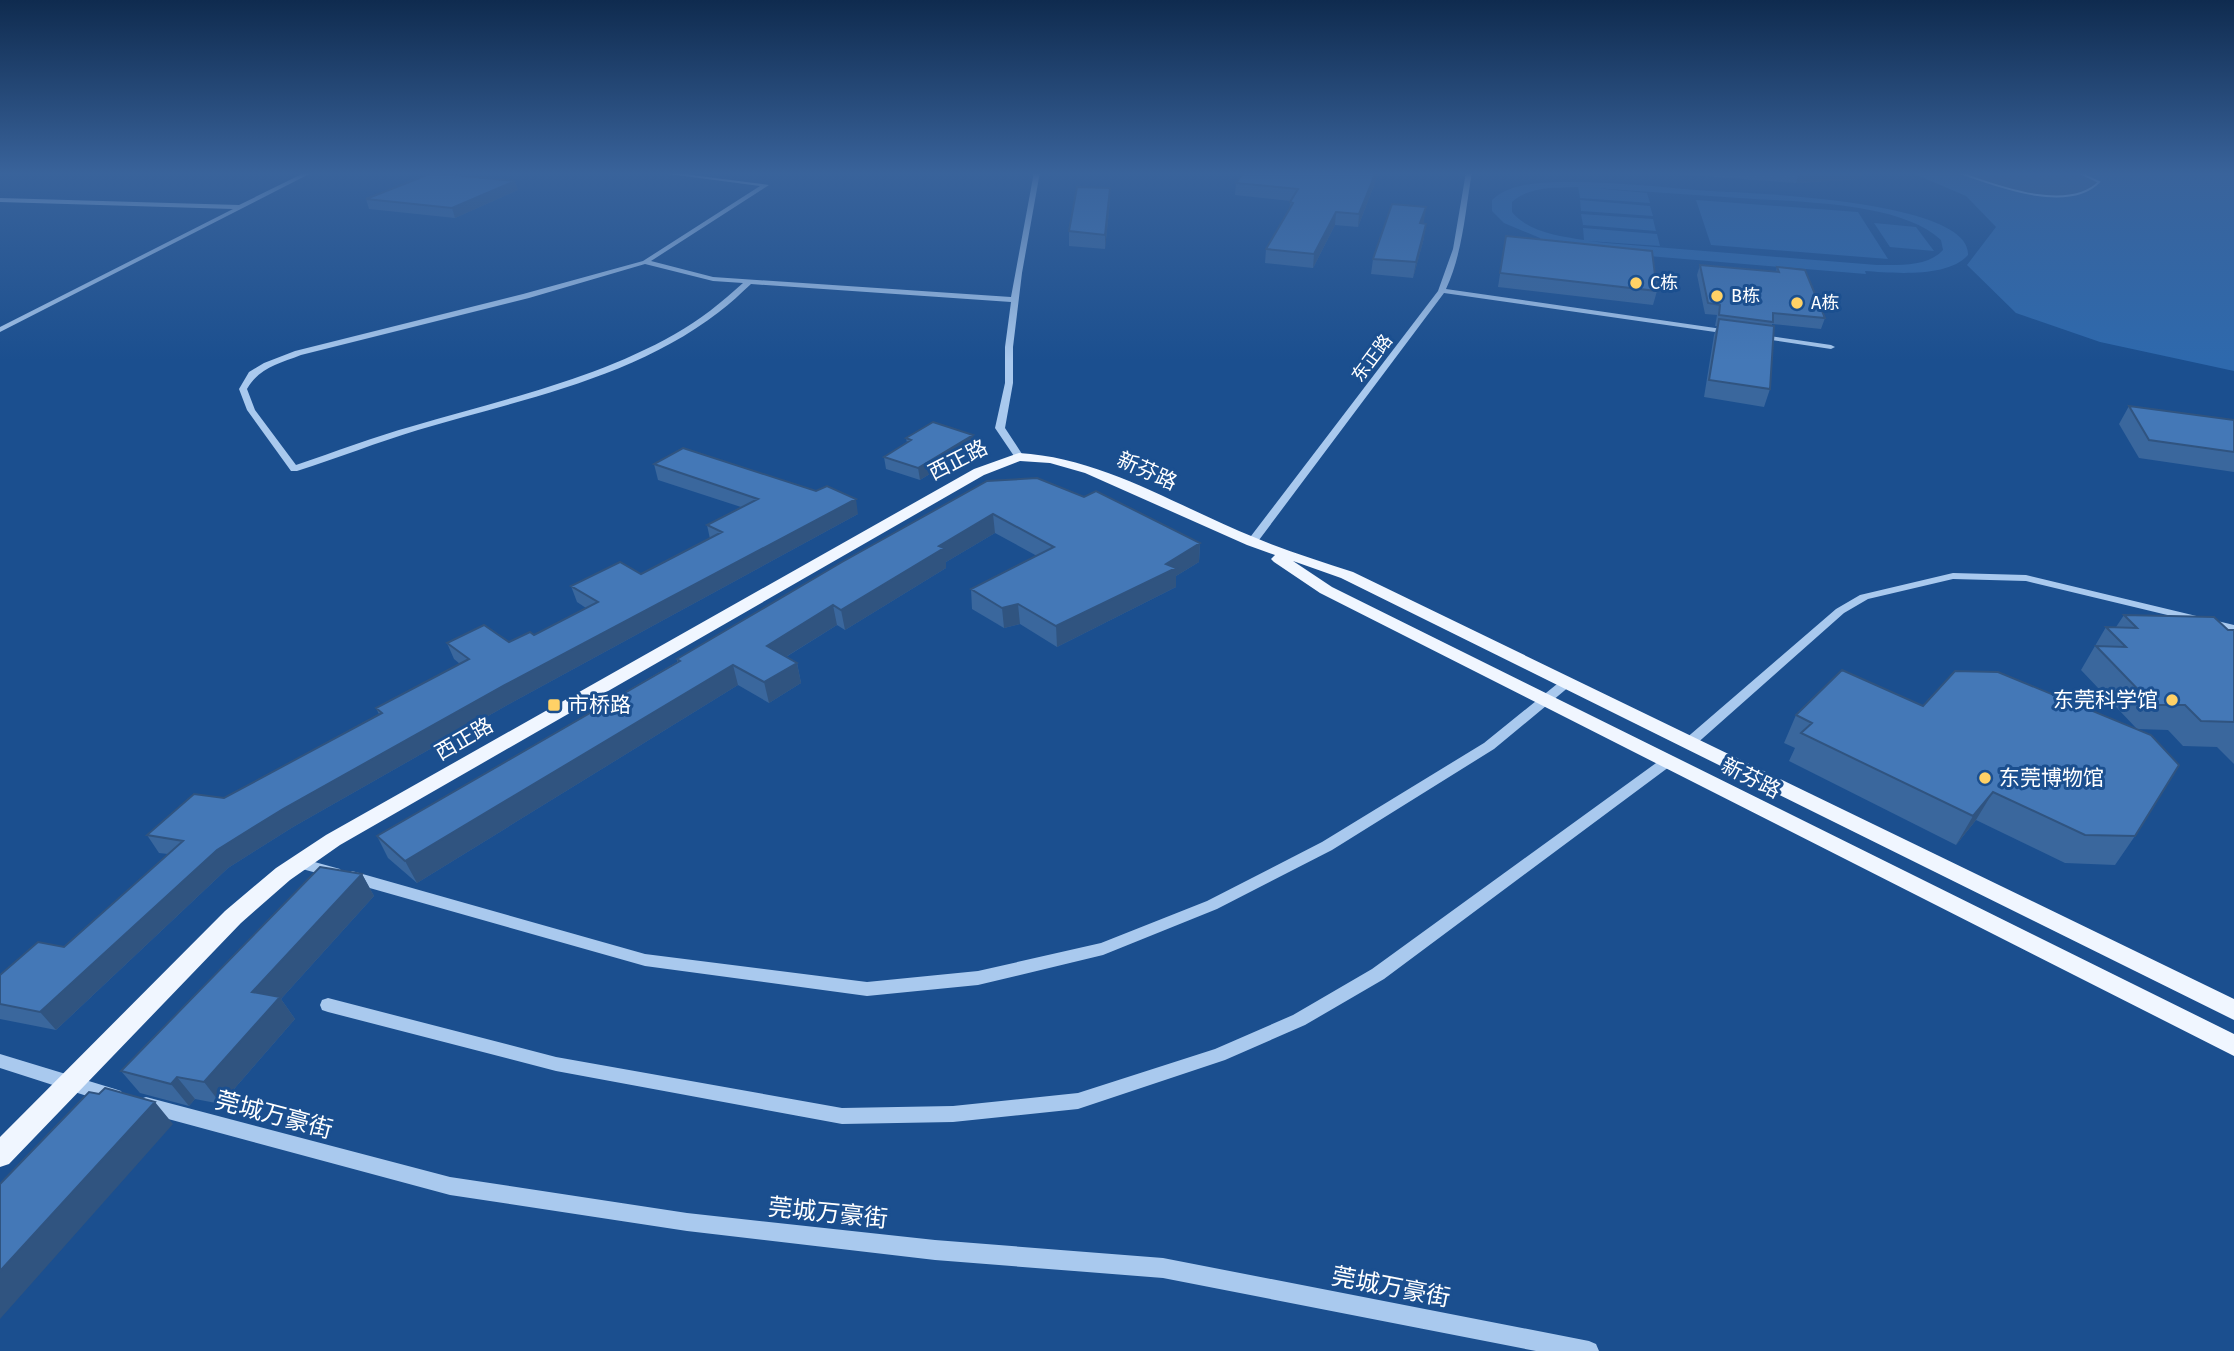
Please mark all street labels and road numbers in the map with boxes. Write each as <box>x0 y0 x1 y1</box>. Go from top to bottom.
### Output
street label: 东正路 <box>1347 330 1397 386</box>
street label: 西正路 <box>924 434 992 486</box>
street label: 新芬路 <box>1113 446 1181 496</box>
street label: 西正路 <box>430 712 498 766</box>
street label: 新芬路 <box>1717 752 1785 804</box>
street label: 莞城万豪街 <box>212 1086 336 1144</box>
street label: 莞城万豪街 <box>767 1193 889 1233</box>
street label: 莞城万豪街 <box>1329 1262 1453 1312</box>

